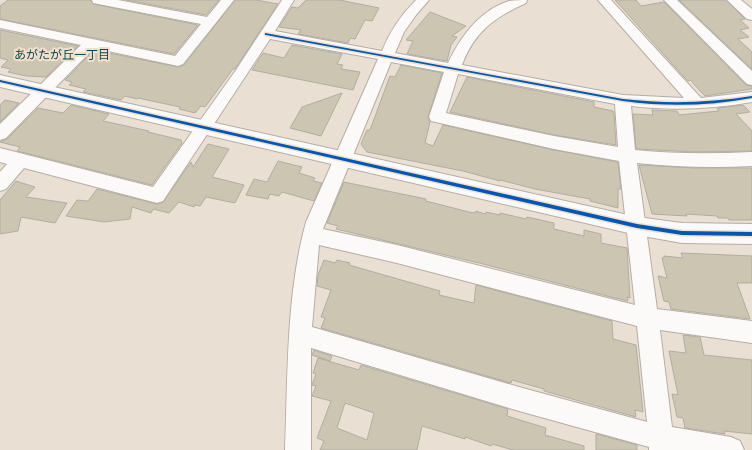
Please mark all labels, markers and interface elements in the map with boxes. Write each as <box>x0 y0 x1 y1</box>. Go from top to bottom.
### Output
district label: あがたが丘一丁目 <box>14 47 110 62</box>

